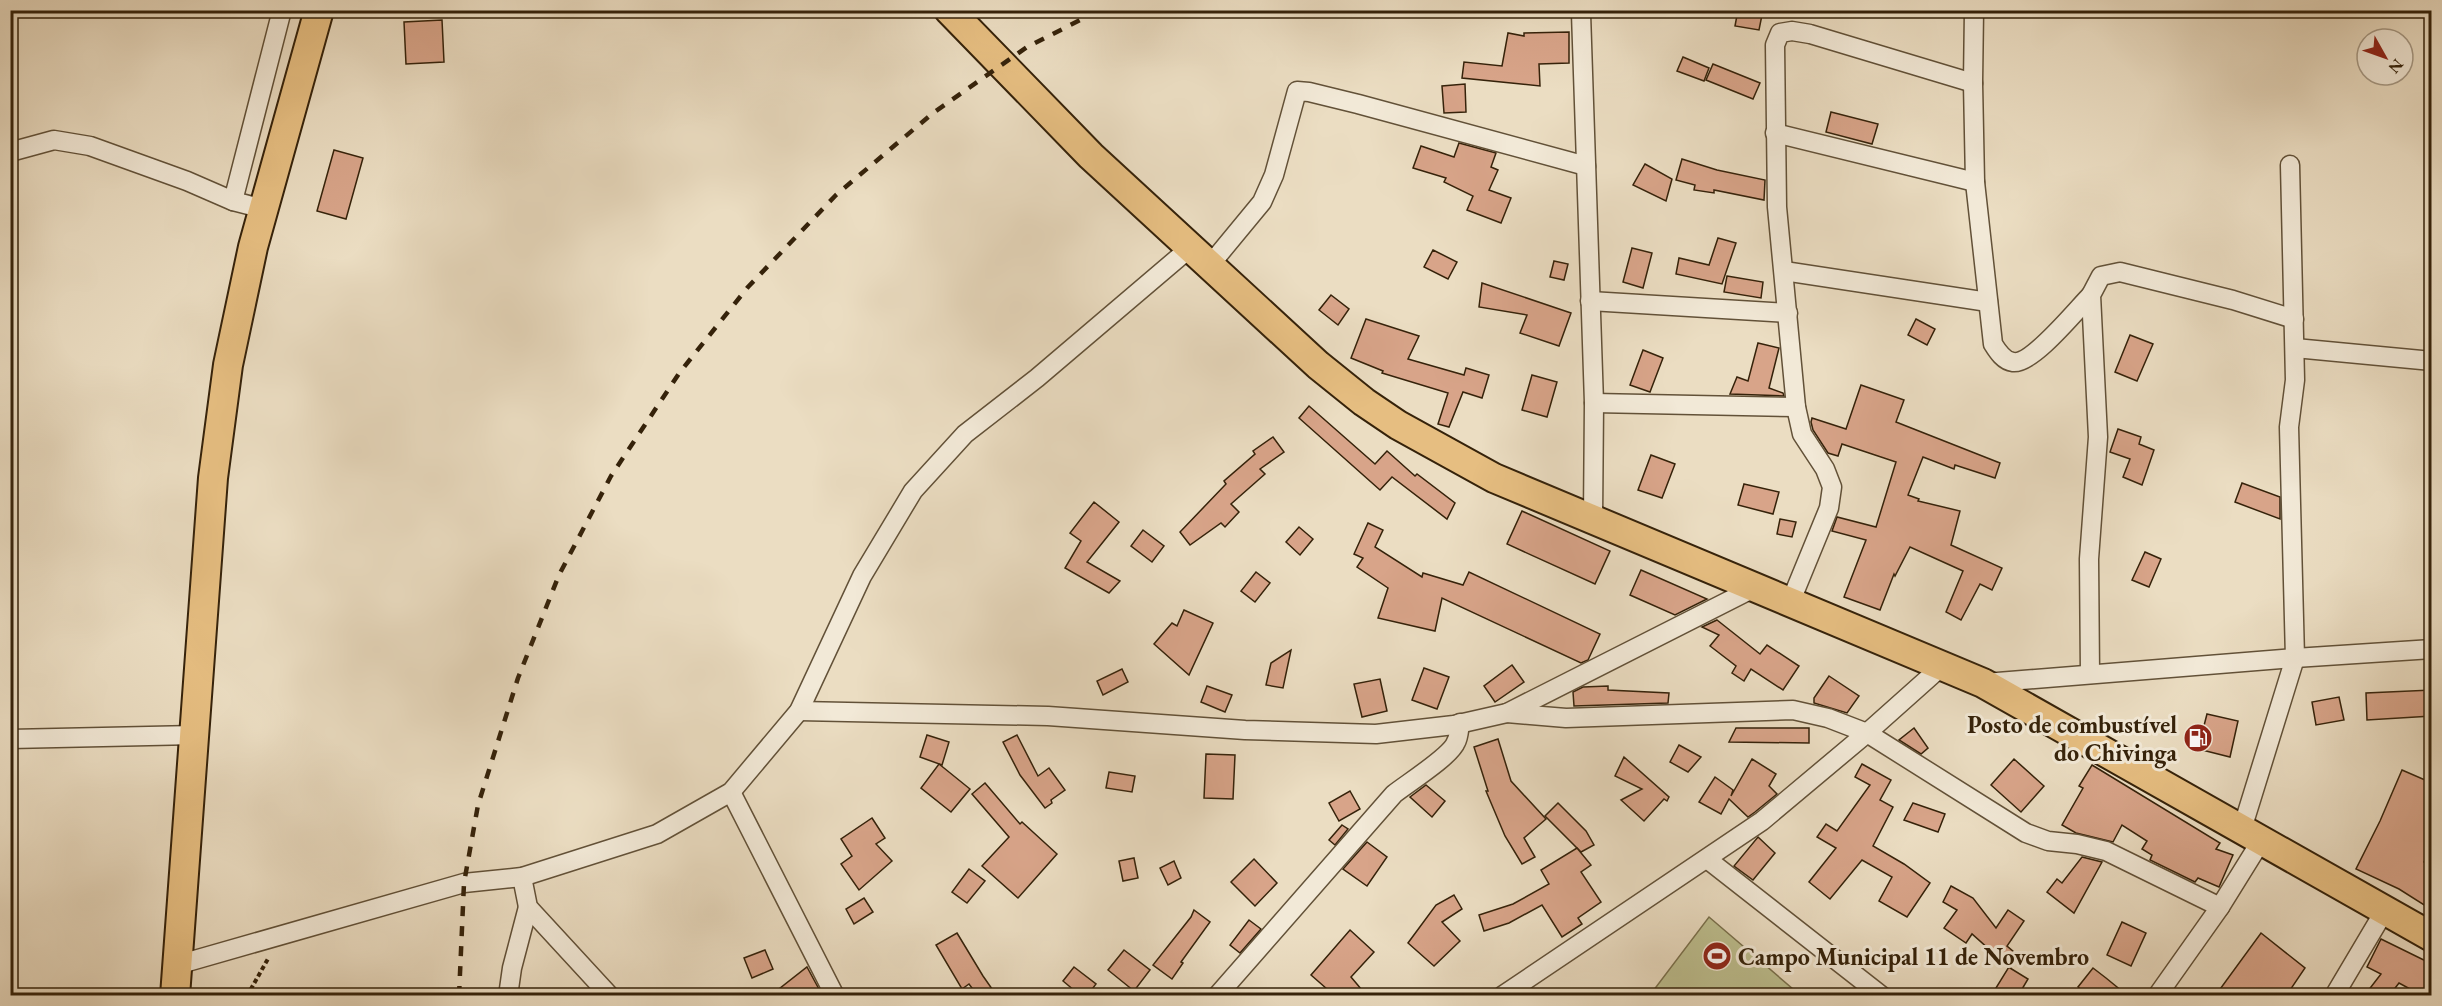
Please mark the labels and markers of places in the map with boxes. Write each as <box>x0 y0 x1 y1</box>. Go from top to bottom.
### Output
place label: Posto de combustível do Chivinga <box>1967 709 2177 769</box>
fuel station icon: Posto de combustível do Chivinga <box>2182 722 2214 754</box>
sports icon: Campo Municipal 11 de Novembro <box>1701 940 1733 972</box>
place label: Campo Municipal 11 de Novembro <box>1738 941 2089 972</box>

